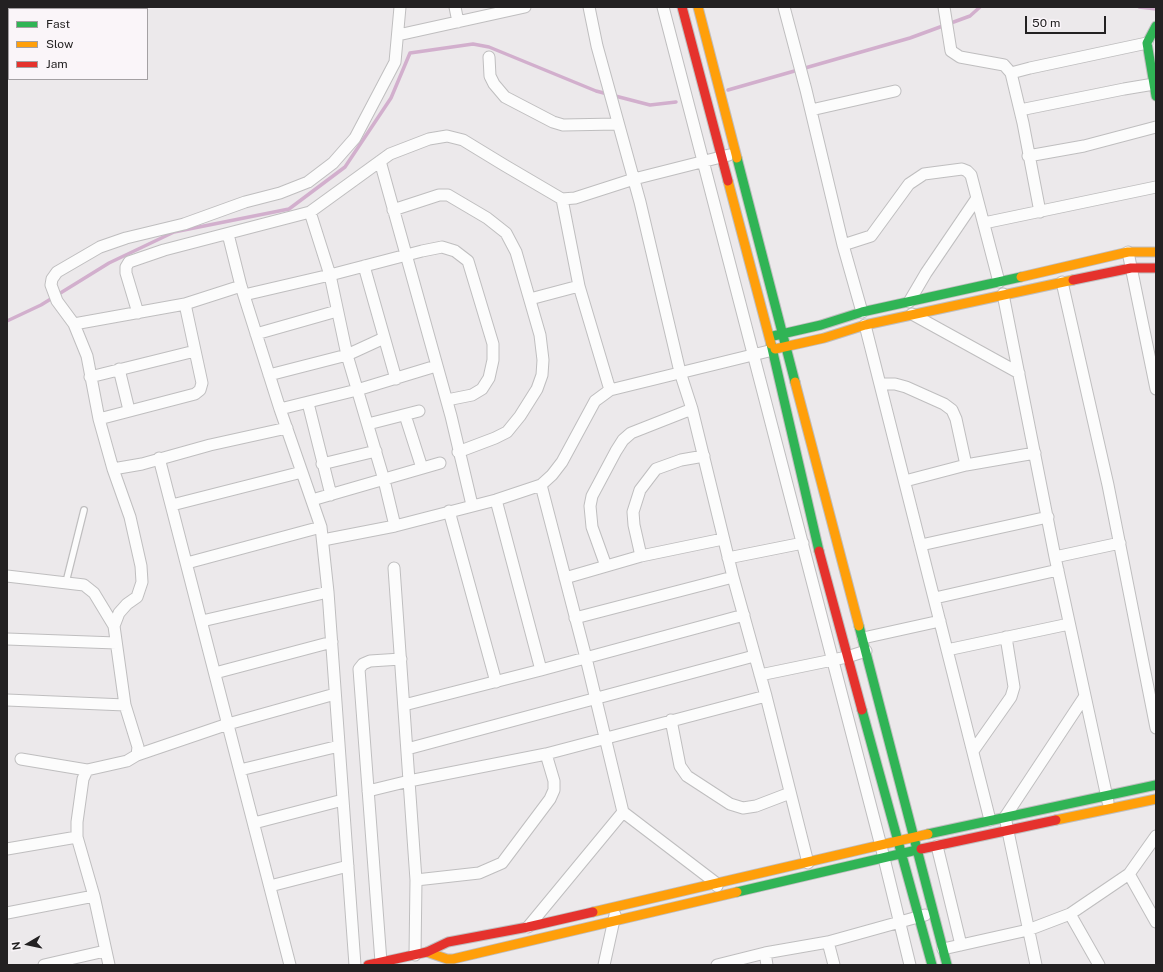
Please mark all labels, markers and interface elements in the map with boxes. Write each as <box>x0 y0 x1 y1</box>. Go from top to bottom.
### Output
legend <box>8 8 148 80</box>
scale bar <box>1027 8 1108 34</box>
text: 50 m <box>1032 16 1060 30</box>
text: Fast <box>46 17 70 31</box>
text: Slow <box>46 37 73 51</box>
text: Jam <box>46 57 68 71</box>
north arrow <box>8 924 48 964</box>
text: N <box>10 941 23 951</box>

